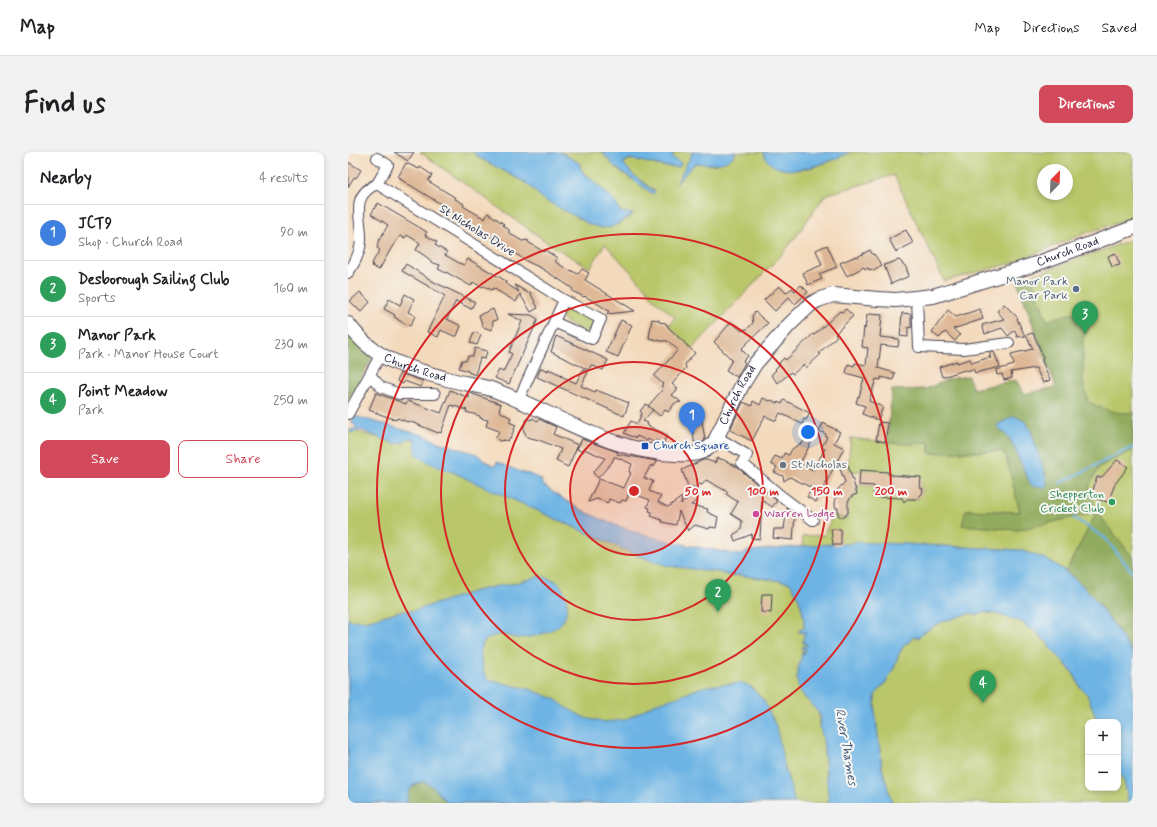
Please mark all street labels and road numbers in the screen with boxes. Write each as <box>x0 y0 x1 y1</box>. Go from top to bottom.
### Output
street label: St Nicholas Drive <box>436 201 518 261</box>
street label: Church Road <box>1034 233 1101 271</box>
street label: Church Road <box>381 350 448 386</box>
street label: Church Road <box>716 362 760 428</box>

